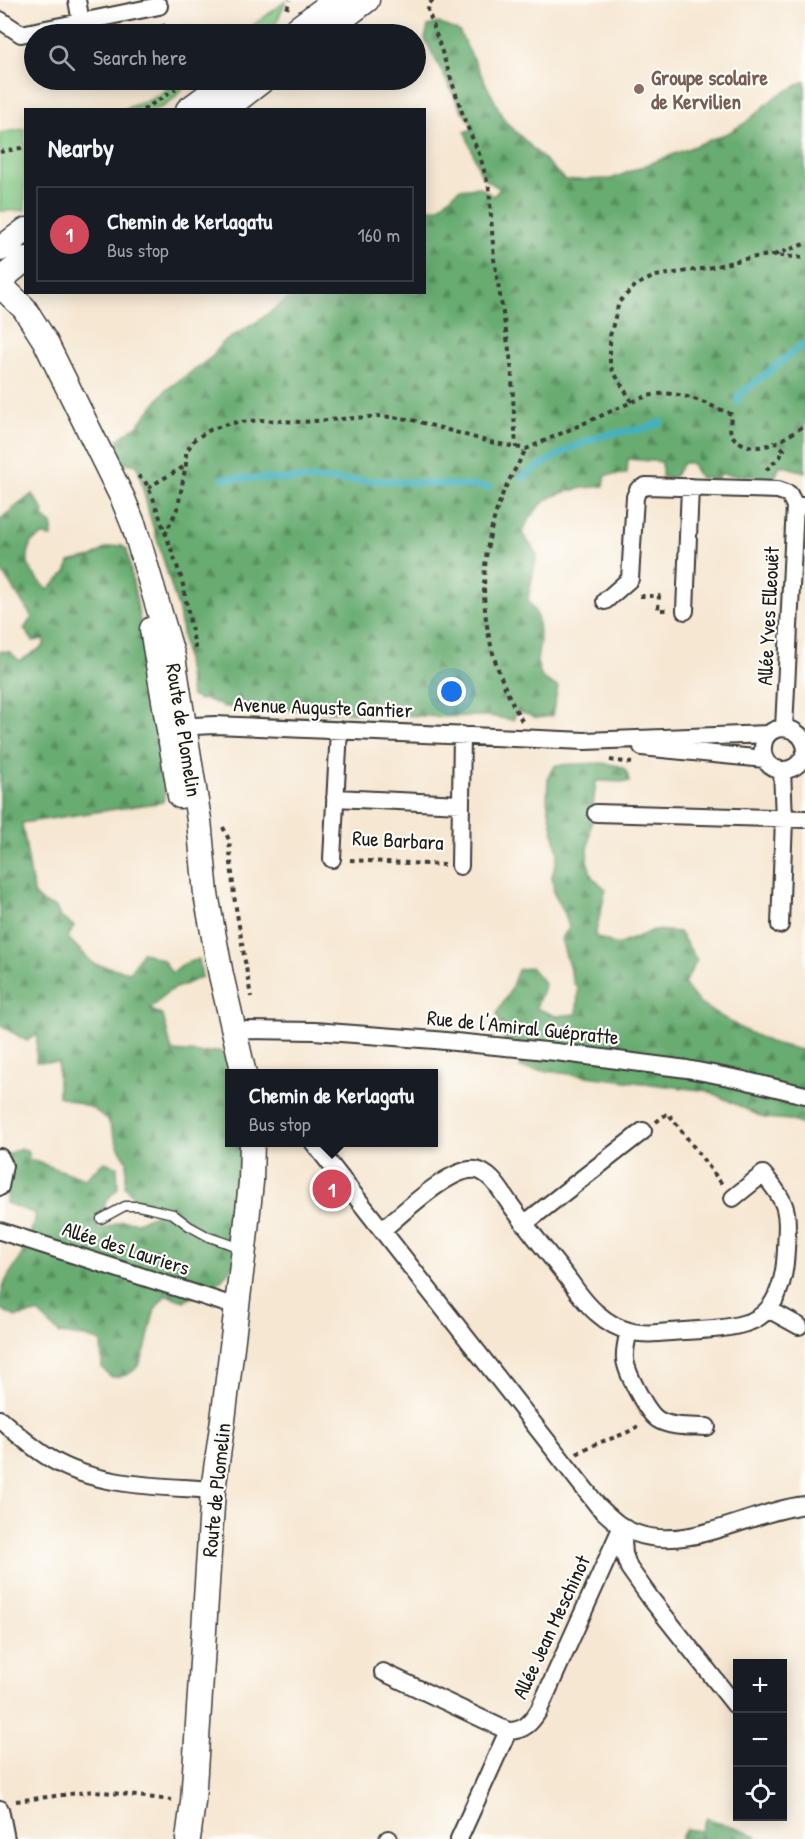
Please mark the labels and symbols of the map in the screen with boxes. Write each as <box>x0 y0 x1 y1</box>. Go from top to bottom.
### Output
place label: Groupe scolaire de Kervilien <box>651 63 769 116</box>
marker: Groupe scolaire de Kervilien <box>632 82 646 96</box>
street label: Allée Yves Elleouët <box>750 545 786 686</box>
street label: Route de Plomelin <box>159 661 209 799</box>
your location <box>437 677 466 706</box>
street label: Avenue Auguste Gantier <box>233 689 413 725</box>
street label: Rue Barbara <box>352 823 444 857</box>
street label: Rue de l'Amiral Guépratte <box>426 1003 620 1051</box>
pin: 1 <box>312 1166 352 1212</box>
street label: Allée des Lauriers <box>59 1214 193 1282</box>
street label: Route de Plomelin <box>195 1421 237 1559</box>
street label: Allée Jean Meschinot <box>505 1550 597 1704</box>

